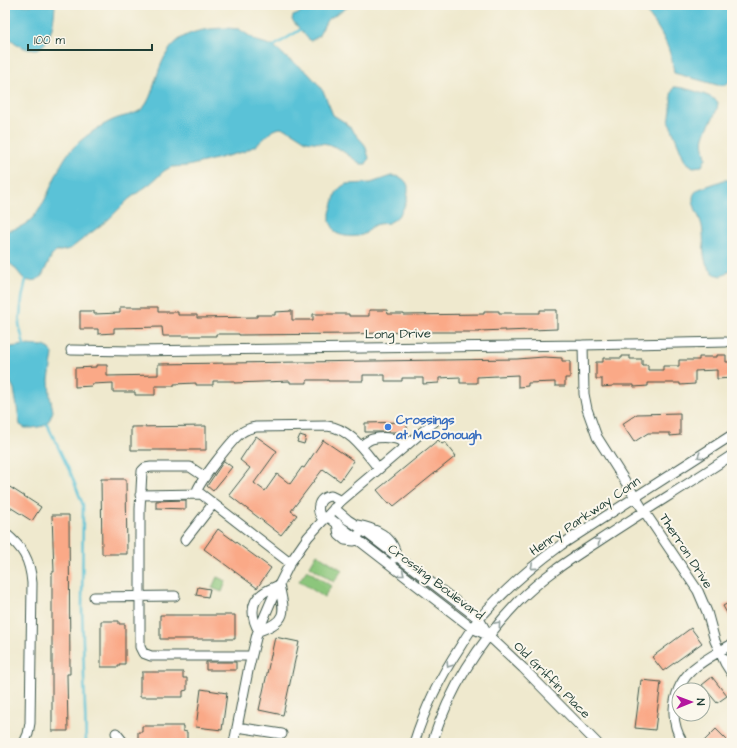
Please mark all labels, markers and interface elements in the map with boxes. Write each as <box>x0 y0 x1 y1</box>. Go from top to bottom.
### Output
scale bar <box>28 26 152 52</box>
text: 100 m <box>34 32 65 49</box>
street label: Long Drive <box>365 324 431 345</box>
place label: Crossings at McDonough <box>395 411 482 446</box>
marker: Crossings at McDonough <box>383 422 393 432</box>
one-way arrow <box>697 452 704 459</box>
street label: Henry Parkway Conn <box>526 472 645 561</box>
street label: Therron Drive <box>655 510 717 592</box>
one-way arrow <box>593 539 600 546</box>
street label: Crossing Boulevard <box>383 540 488 625</box>
one-way arrow <box>530 562 538 569</box>
one-way arrow <box>398 569 405 576</box>
one-way arrow <box>494 622 501 629</box>
street label: Old Griffin Place <box>510 638 594 722</box>
one-way arrow <box>446 661 453 668</box>
north arrow <box>671 682 711 722</box>
text: N <box>693 698 708 706</box>

